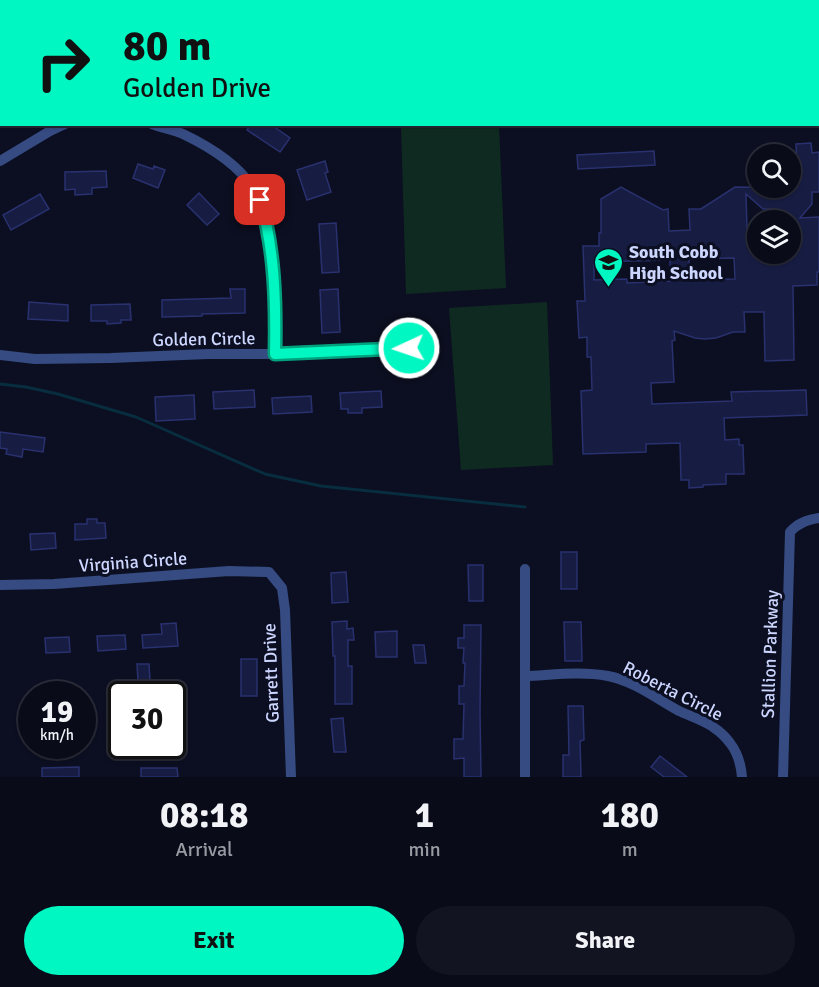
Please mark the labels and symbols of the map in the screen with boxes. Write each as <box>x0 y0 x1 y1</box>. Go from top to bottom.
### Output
pin <box>234 174 285 225</box>
place label: South Cobb High School <box>629 241 723 284</box>
school or university icon: South Cobb High School <box>592 246 624 288</box>
position arrow <box>377 316 441 380</box>
street label: Golden Circle <box>152 327 256 351</box>
street label: Virginia Circle <box>78 547 188 577</box>
street label: Stallion Parkway <box>757 589 783 719</box>
street label: Garrett Drive <box>258 623 284 723</box>
street label: Roberta Circle <box>619 656 727 726</box>
speed limit sign: 30 <box>108 681 186 759</box>

